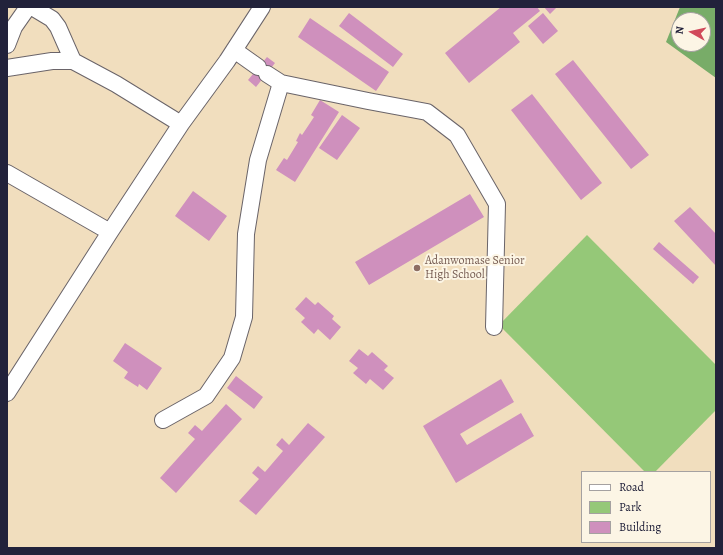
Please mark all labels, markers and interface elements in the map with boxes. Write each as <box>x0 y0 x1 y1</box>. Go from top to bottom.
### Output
north arrow <box>671 12 711 52</box>
text: N <box>672 25 688 35</box>
place label: Adanwomase Senior High School <box>425 254 525 282</box>
marker: Adanwomase Senior High School <box>412 263 422 273</box>
legend <box>581 471 711 543</box>
text: Road <box>619 479 644 495</box>
text: Park <box>619 499 642 515</box>
text: Building <box>619 519 661 535</box>

